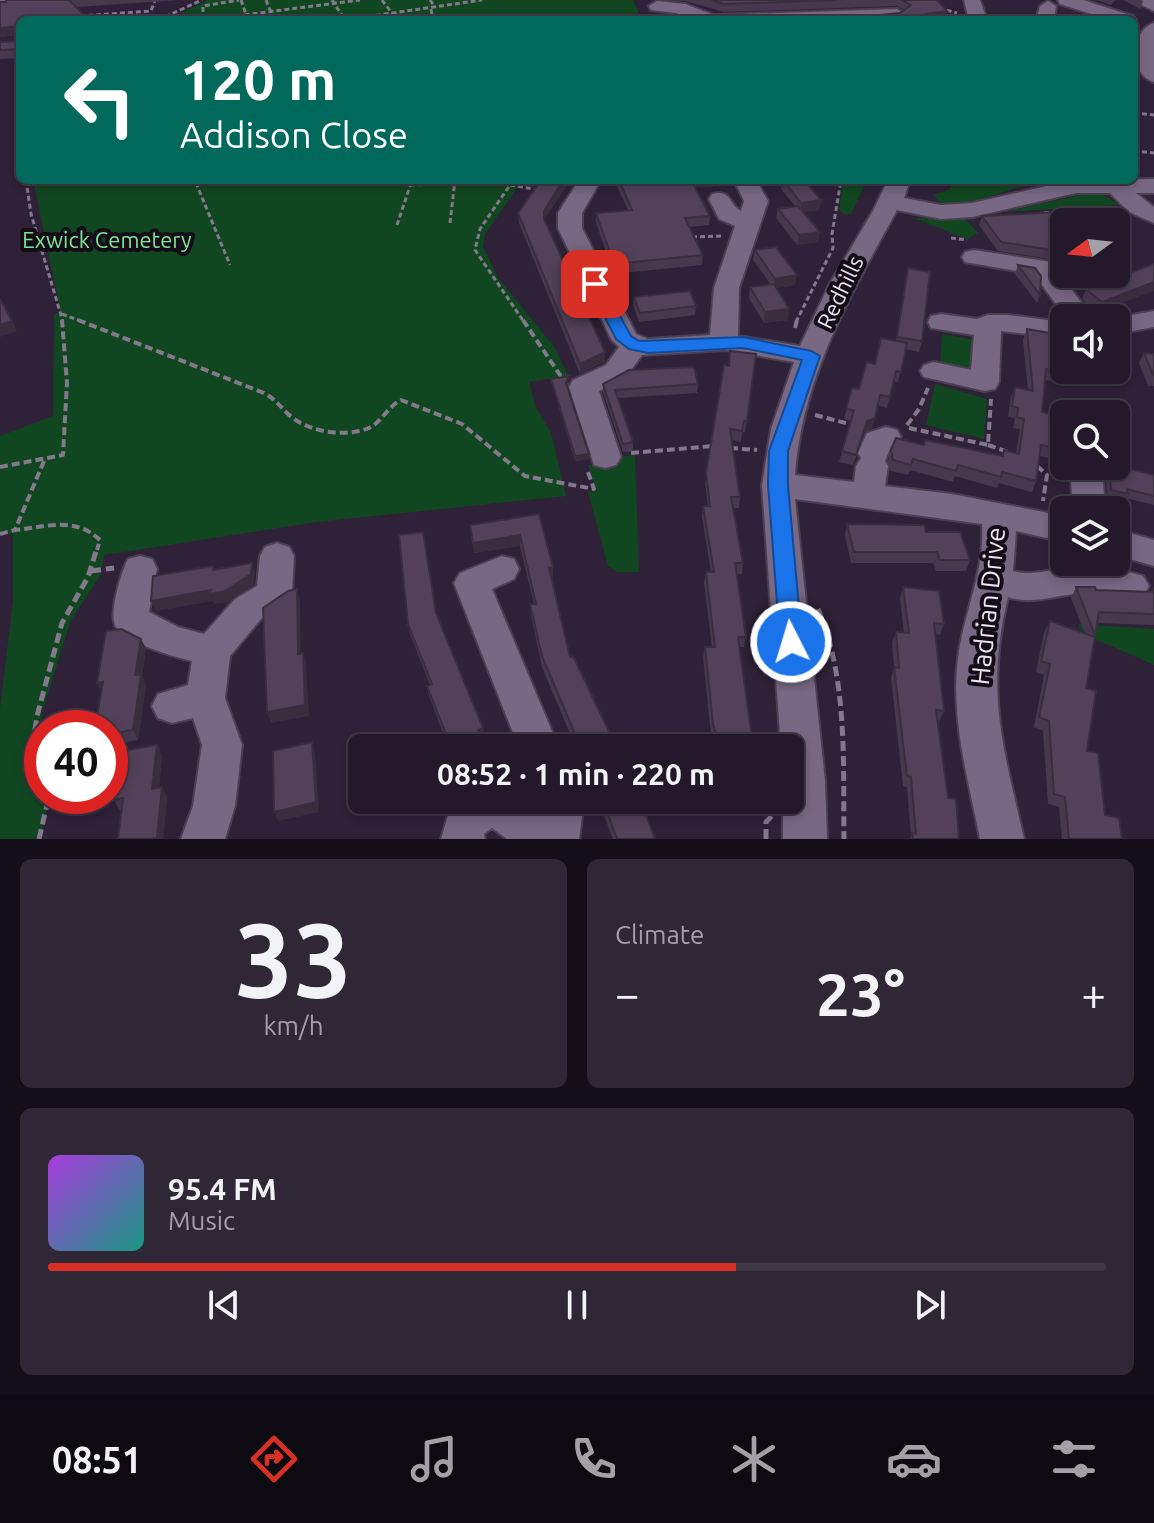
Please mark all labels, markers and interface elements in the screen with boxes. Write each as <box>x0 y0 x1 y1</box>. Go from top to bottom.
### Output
icon: left <box>48 48 152 152</box>
text: 120 m <box>180 48 336 111</box>
text: Addison Close <box>180 114 408 155</box>
north arrow <box>1050 208 1130 288</box>
map controls <box>1050 208 1130 576</box>
park label: Exwick Cemetery <box>22 227 192 252</box>
pin <box>561 250 629 318</box>
street label: Redhills <box>811 251 868 332</box>
icon: arrive <box>573 262 617 306</box>
button: sound <box>1050 304 1130 384</box>
button: search <box>1050 400 1130 480</box>
button: layers <box>1050 496 1130 576</box>
street label: Hadrian Drive <box>965 526 1010 686</box>
position arrow <box>749 600 833 684</box>
speed limit sign: 40 <box>24 710 128 814</box>
text: 08:52 · 1 min · 220 m <box>437 757 715 791</box>
text: 33 <box>235 900 352 1017</box>
text: Climate <box>615 920 704 949</box>
text: 23° <box>816 960 905 1027</box>
text: − <box>615 969 640 1018</box>
text: + <box>1081 969 1106 1018</box>
text: km/h <box>263 1011 324 1040</box>
text: 95.4 FM <box>168 1172 277 1206</box>
text: Music <box>168 1206 235 1235</box>
icon: previous <box>202 1283 246 1327</box>
icon: pause <box>555 1283 599 1327</box>
icon: next <box>908 1283 952 1327</box>
icon: directions <box>246 1431 302 1487</box>
icon: music <box>406 1431 462 1487</box>
icon: phone <box>566 1431 622 1487</box>
icon: climate <box>726 1431 782 1487</box>
icon: car <box>886 1431 942 1487</box>
icon: filters <box>1046 1431 1102 1487</box>
text: 08:51 <box>52 1439 142 1480</box>

